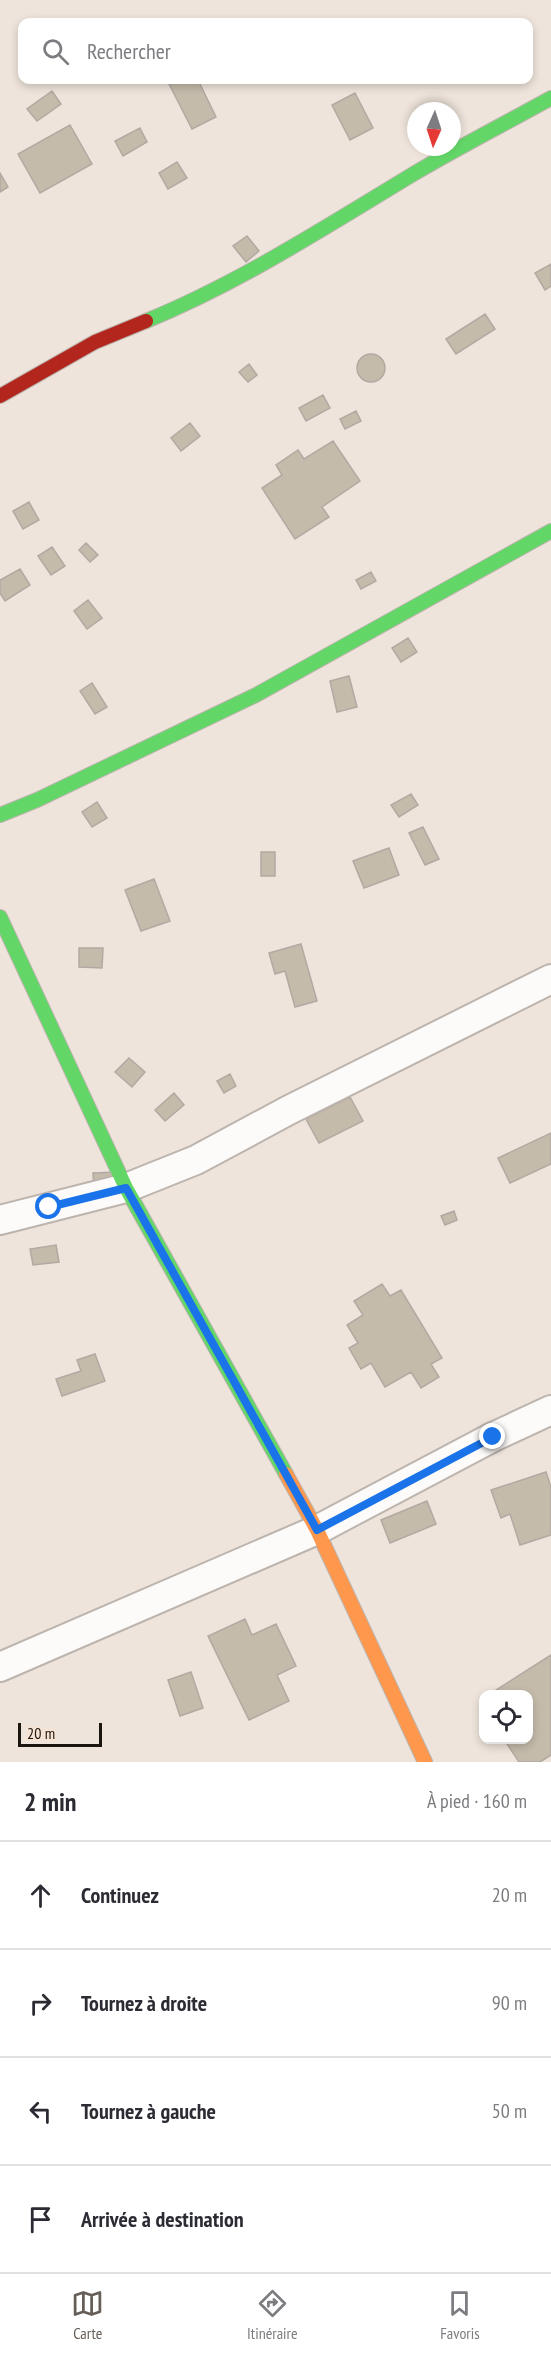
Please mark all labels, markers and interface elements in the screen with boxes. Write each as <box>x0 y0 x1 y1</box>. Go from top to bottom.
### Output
search box <box>18 18 533 84</box>
icon: search <box>39 35 72 68</box>
text: Rechercher <box>87 37 171 65</box>
north arrow <box>407 102 461 156</box>
route start <box>35 1193 61 1219</box>
route end <box>479 1423 505 1449</box>
map controls <box>479 1690 533 1744</box>
button: locate <box>479 1690 533 1744</box>
scale bar <box>18 1720 102 1748</box>
text: 20 m <box>27 1723 55 1743</box>
text: 2 min <box>24 1785 77 1818</box>
text: À pied · 160 m <box>427 1788 527 1814</box>
icon: ahead <box>24 1879 57 1912</box>
text: Continuez <box>81 1881 159 1909</box>
text: 20 m <box>492 1882 527 1908</box>
icon: right <box>24 1987 57 2020</box>
text: Tournez à droite <box>81 1989 207 2017</box>
text: 90 m <box>492 1990 527 2016</box>
icon: left <box>24 2095 57 2128</box>
text: Tournez à gauche <box>81 2097 216 2125</box>
text: 50 m <box>492 2098 527 2124</box>
icon: arrive <box>24 2203 57 2236</box>
text: Arrivée à destination <box>81 2205 244 2233</box>
tab: Carte <box>71 2287 104 2343</box>
tab: Itinéraire <box>247 2287 298 2343</box>
tab: Favoris <box>440 2287 480 2343</box>

